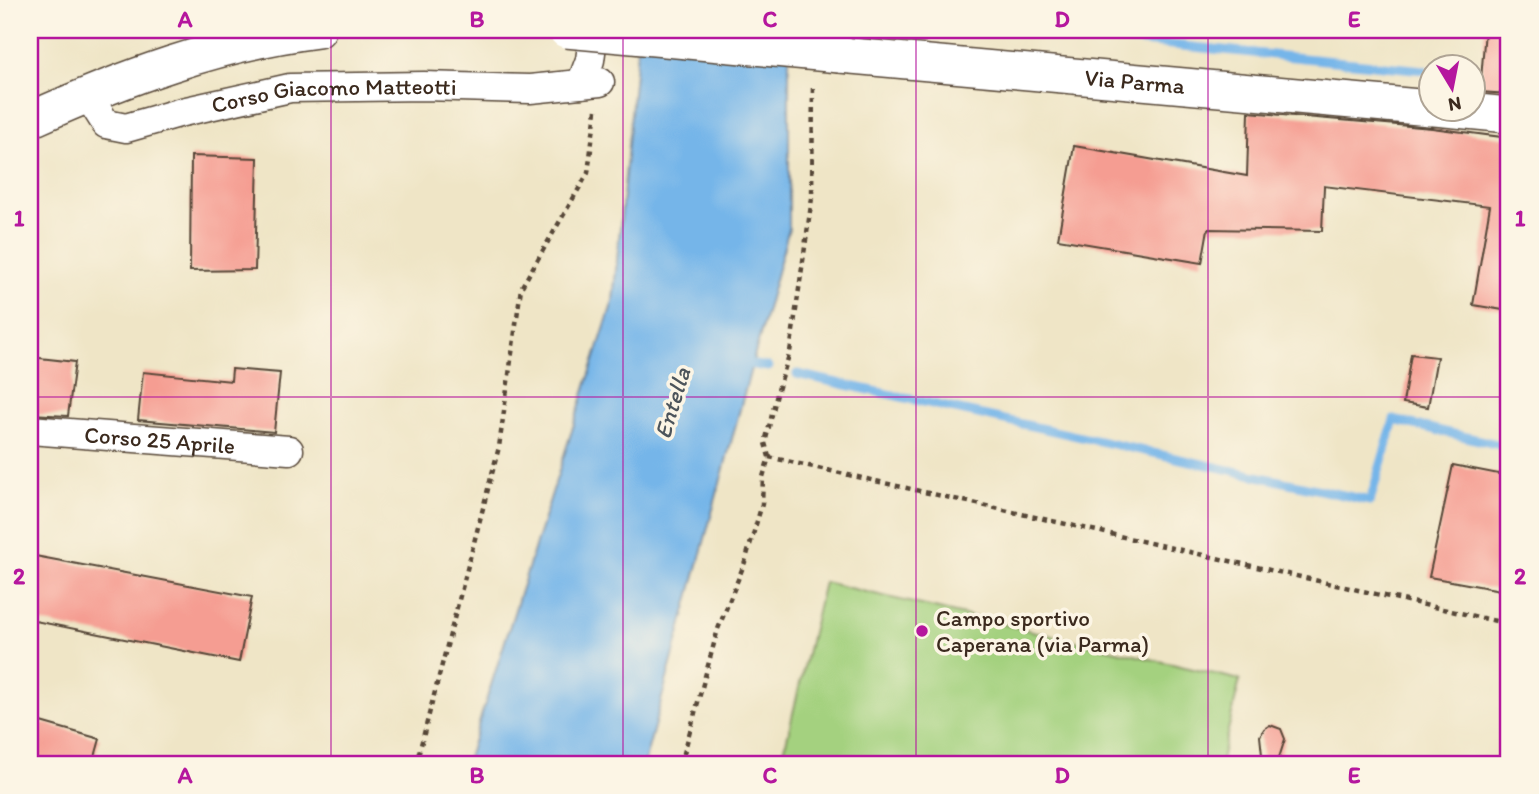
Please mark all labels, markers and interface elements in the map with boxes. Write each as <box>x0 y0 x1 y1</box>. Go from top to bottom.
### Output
text: A <box>177 5 193 33</box>
text: B <box>470 5 485 33</box>
text: C <box>763 5 778 33</box>
text: D <box>1054 5 1070 33</box>
text: E <box>1348 5 1361 33</box>
north arrow <box>1416 52 1486 122</box>
street label: Via Parma <box>1083 63 1186 100</box>
street label: Corso Giacomo Matteotti <box>209 72 457 119</box>
text: N <box>1447 92 1463 117</box>
text: 1 <box>14 204 25 232</box>
text: 1 <box>1515 204 1526 232</box>
water label: Entella <box>648 363 697 442</box>
street label: Corso 25 Aprile <box>83 420 236 460</box>
text: 2 <box>13 562 26 590</box>
text: 2 <box>1514 562 1527 590</box>
place label: Campo sportivo Caperana (via Parma) <box>936 604 1149 658</box>
marker: Campo sportivo Caperana (via Parma) <box>914 623 930 639</box>
text: A <box>177 761 193 789</box>
text: B <box>470 761 485 789</box>
text: C <box>763 761 778 789</box>
text: D <box>1054 761 1070 789</box>
text: E <box>1348 761 1361 789</box>

